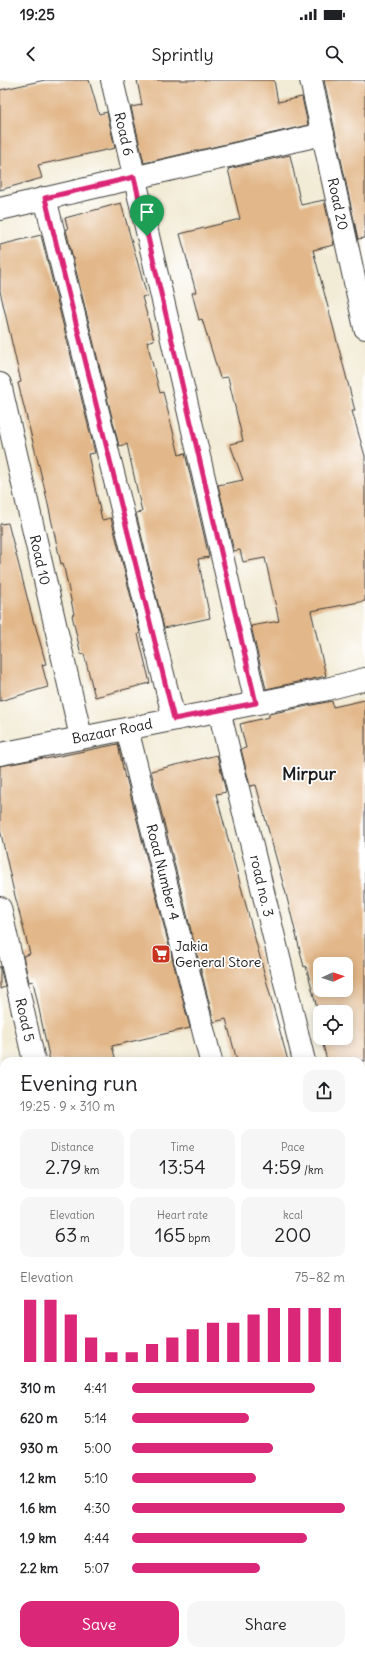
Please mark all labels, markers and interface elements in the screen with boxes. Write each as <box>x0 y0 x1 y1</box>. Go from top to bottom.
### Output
text: 19:25 <box>20 5 55 24</box>
icon: back <box>20 43 42 65</box>
text: Sprintly <box>151 43 214 66</box>
icon: search <box>323 43 345 65</box>
street label: Road 6 <box>110 110 138 158</box>
street label: Road 20 <box>324 176 352 232</box>
pin <box>130 195 164 236</box>
icon: arrive <box>136 201 158 223</box>
street label: Road 10 <box>26 533 54 587</box>
street label: Bazaar Road <box>70 714 154 748</box>
district label: Mirpur <box>282 762 337 785</box>
street label: Road Number 4 <box>142 822 184 922</box>
street label: road no. 3 <box>246 853 278 919</box>
place label: Jakia General Store <box>175 937 261 971</box>
supermarket icon: Jakia General Store <box>150 943 172 965</box>
north arrow <box>313 957 353 997</box>
map controls <box>313 957 353 1045</box>
street label: Road 5 <box>11 996 39 1044</box>
button: locate <box>313 1005 353 1045</box>
text: Evening run <box>20 1069 138 1097</box>
button: share <box>303 1070 345 1112</box>
text: 19:25 · 9 × 310 m <box>20 1098 115 1115</box>
text: Distance <box>51 1140 94 1154</box>
text: Time <box>171 1140 194 1154</box>
text: Pace <box>281 1140 305 1154</box>
text: 2.79 <box>45 1154 81 1179</box>
text: 13:54 <box>159 1154 206 1179</box>
text: 4:59 <box>262 1154 301 1179</box>
text: km <box>81 1163 99 1177</box>
text: /km <box>301 1163 323 1177</box>
text: Elevation <box>50 1208 95 1222</box>
text: Heart rate <box>157 1208 208 1222</box>
text: kcal <box>283 1208 303 1222</box>
text: 63 <box>55 1222 77 1247</box>
text: 165 <box>155 1222 186 1247</box>
text: 200 <box>274 1222 311 1247</box>
text: m <box>77 1231 90 1245</box>
text: bpm <box>186 1231 210 1245</box>
text: Elevation <box>20 1269 73 1286</box>
text: 75–82 m <box>295 1269 345 1286</box>
text: 310 m <box>20 1380 55 1397</box>
text: 4:41 <box>84 1380 107 1397</box>
text: 620 m <box>20 1410 58 1427</box>
text: 5:14 <box>84 1410 107 1427</box>
text: 930 m <box>20 1440 58 1457</box>
text: 5:00 <box>84 1440 112 1457</box>
text: 1.2 km <box>20 1470 56 1487</box>
text: 5:10 <box>84 1470 108 1487</box>
text: 1.6 km <box>20 1500 56 1517</box>
text: 4:30 <box>84 1500 110 1517</box>
text: 1.9 km <box>20 1530 56 1547</box>
text: 4:44 <box>84 1530 109 1547</box>
text: 2.2 km <box>20 1560 58 1577</box>
text: 5:07 <box>84 1560 109 1577</box>
button: Save <box>20 1601 179 1647</box>
button: Share <box>187 1601 345 1647</box>

